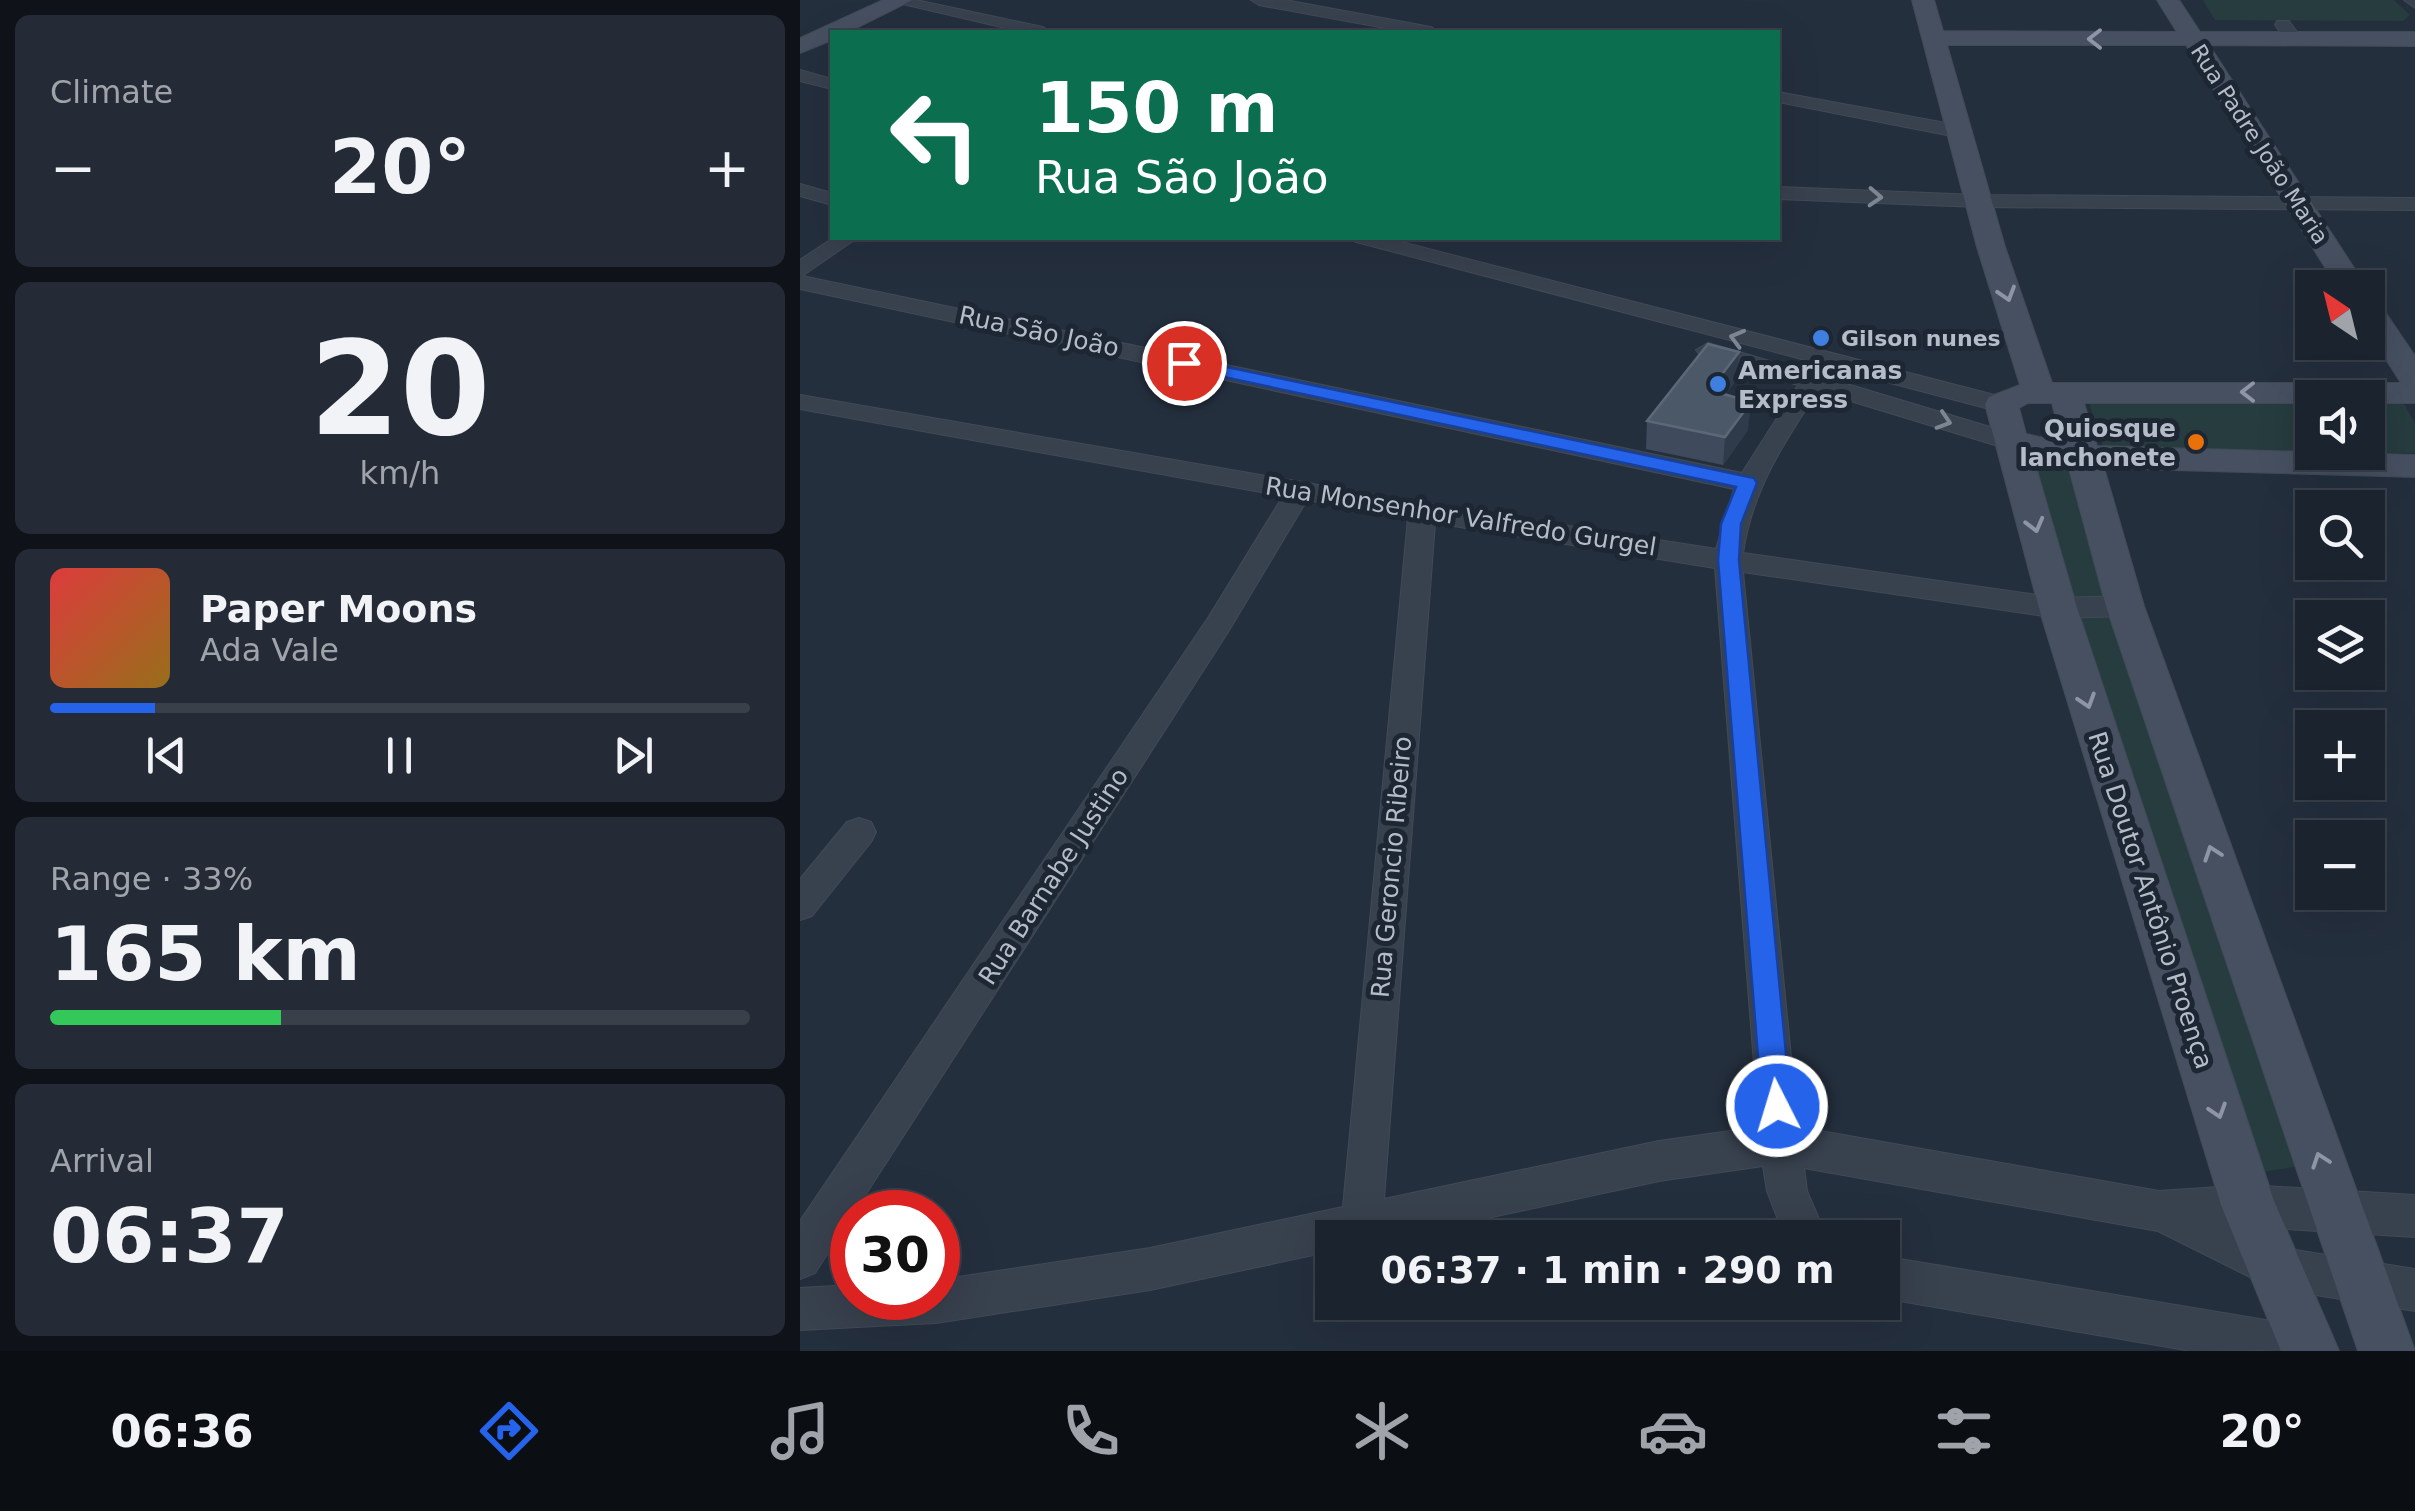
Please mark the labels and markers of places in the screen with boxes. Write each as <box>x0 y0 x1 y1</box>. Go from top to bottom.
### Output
pin <box>1142 321 1227 406</box>
place label: Gilson nunes <box>1841 326 2001 351</box>
marker: Gilson nunes <box>1810 327 1832 349</box>
place label: Americanas Express <box>1738 356 1903 414</box>
marker: Americanas Express <box>1707 373 1729 395</box>
place label: Quiosque lanchonete <box>2019 414 2176 472</box>
marker: Quiosque lanchonete <box>2185 431 2207 453</box>

